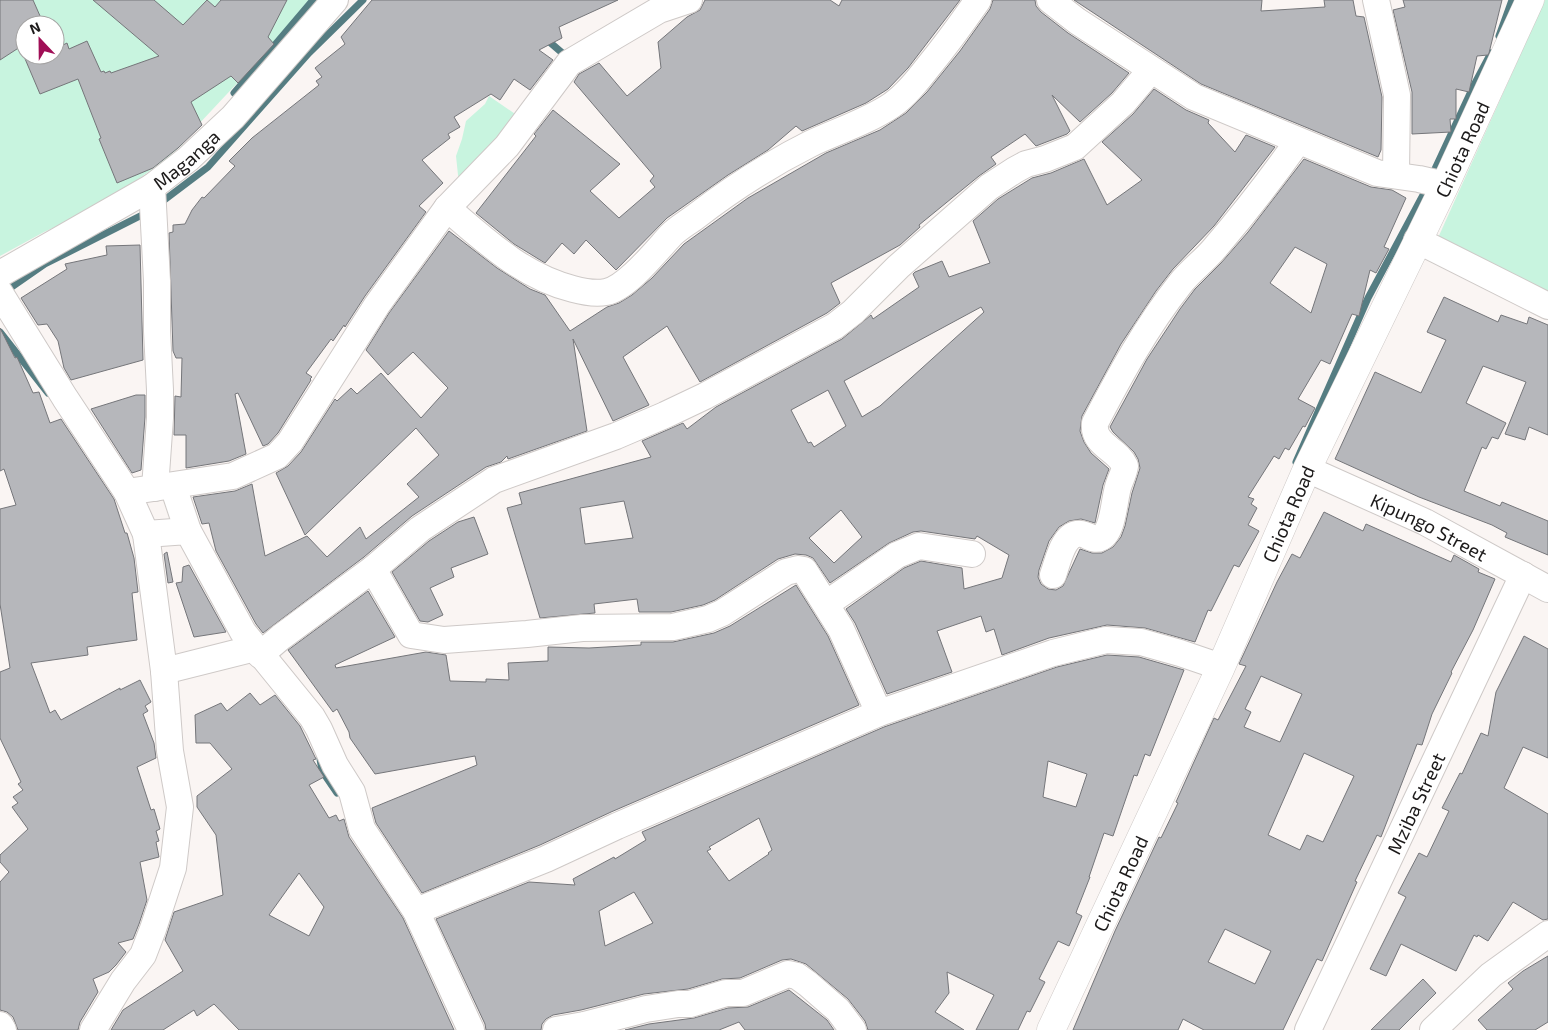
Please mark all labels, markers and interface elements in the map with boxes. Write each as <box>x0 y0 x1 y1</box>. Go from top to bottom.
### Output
north arrow <box>15 15 65 65</box>
text: N <box>27 18 43 37</box>
street label: Chiota Road <box>1429 97 1493 201</box>
street label: Maganga <box>148 124 224 194</box>
street label: Chiota Road <box>1257 462 1319 566</box>
street label: Kipungo Street <box>1367 488 1491 565</box>
street label: Mziba Street <box>1381 749 1449 857</box>
street label: Chiota Road <box>1087 832 1152 935</box>

